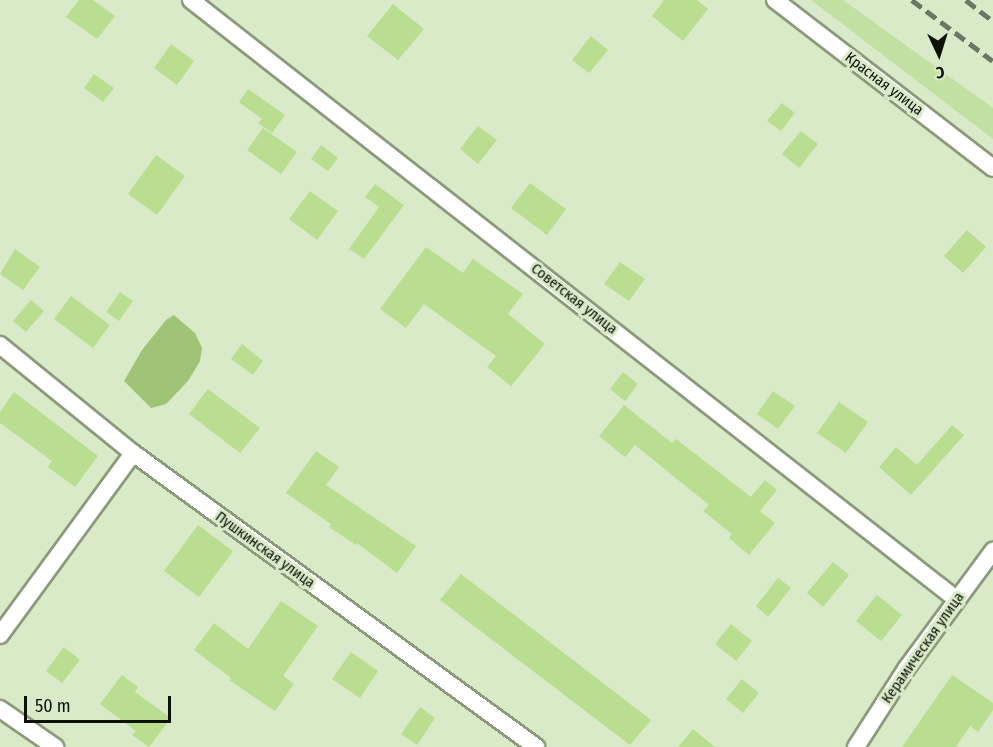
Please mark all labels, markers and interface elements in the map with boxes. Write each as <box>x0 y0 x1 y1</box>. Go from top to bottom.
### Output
north arrow <box>909 24 969 84</box>
street label: Красная улица <box>841 49 927 119</box>
text: С <box>935 63 945 82</box>
street label: Советская улица <box>527 260 621 338</box>
street label: Пушкинская улица <box>212 508 318 592</box>
street label: Керамическая улица <box>878 589 968 707</box>
scale bar <box>27 684 174 722</box>
text: 50 m <box>35 695 71 717</box>

